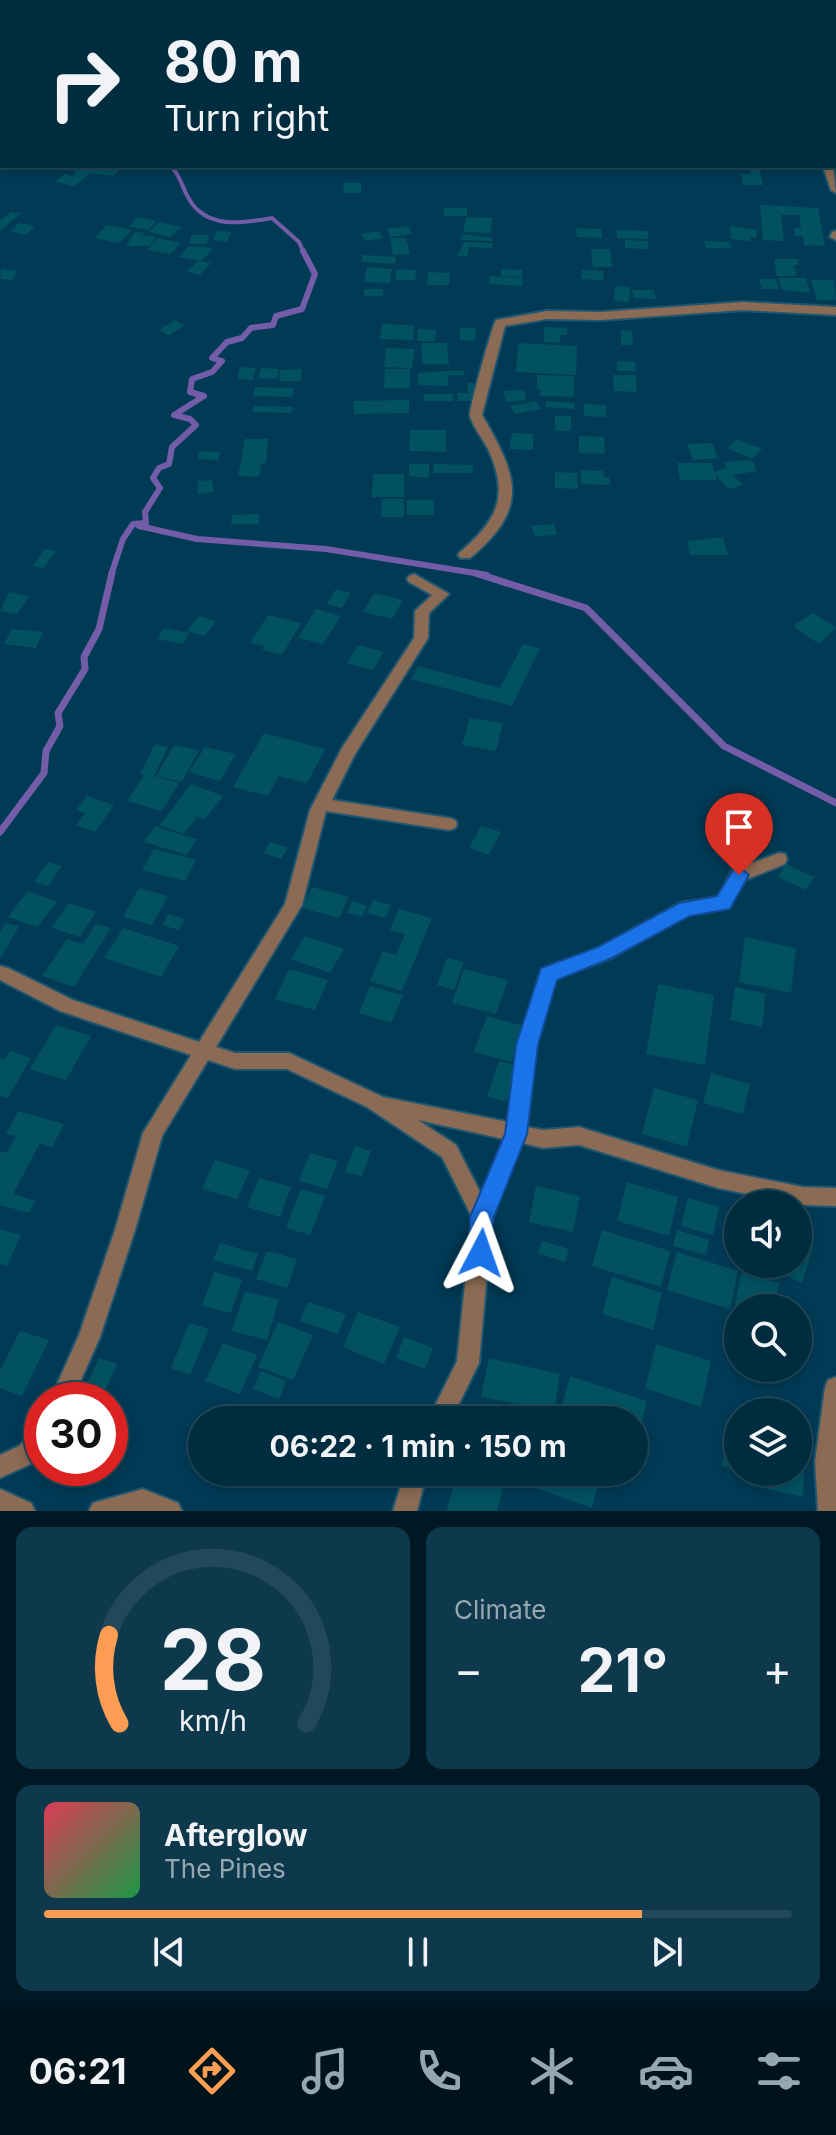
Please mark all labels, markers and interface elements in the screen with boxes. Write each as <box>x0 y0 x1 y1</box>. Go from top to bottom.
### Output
text: 80 m <box>164 28 303 96</box>
icon: right <box>32 32 136 136</box>
text: Turn right <box>164 96 329 140</box>
pin <box>705 793 773 875</box>
icon: arrive <box>717 805 761 849</box>
map controls <box>724 1190 812 1486</box>
button: sound <box>724 1190 812 1278</box>
position arrow <box>439 1211 523 1295</box>
button: search <box>724 1294 812 1382</box>
speed limit sign: 30 <box>24 1382 128 1486</box>
button: layers <box>724 1398 812 1486</box>
text: 06:22 · 1 min · 150 m <box>269 1428 567 1464</box>
text: Climate <box>454 1594 546 1625</box>
text: 28 <box>160 1609 266 1710</box>
text: 21° <box>577 1634 669 1706</box>
text: − <box>454 1643 483 1697</box>
text: + <box>763 1643 792 1697</box>
text: km/h <box>179 1703 247 1738</box>
text: Afterglow <box>164 1817 308 1853</box>
text: The Pines <box>164 1853 286 1884</box>
icon: previous <box>147 1930 191 1974</box>
icon: pause <box>396 1930 440 1974</box>
icon: next <box>645 1930 689 1974</box>
icon: directions <box>184 2043 240 2099</box>
icon: music <box>297 2043 353 2099</box>
icon: phone <box>411 2043 467 2099</box>
icon: climate <box>524 2043 580 2099</box>
icon: car <box>638 2043 694 2099</box>
icon: filters <box>751 2043 807 2099</box>
text: 06:21 <box>29 2049 127 2093</box>

